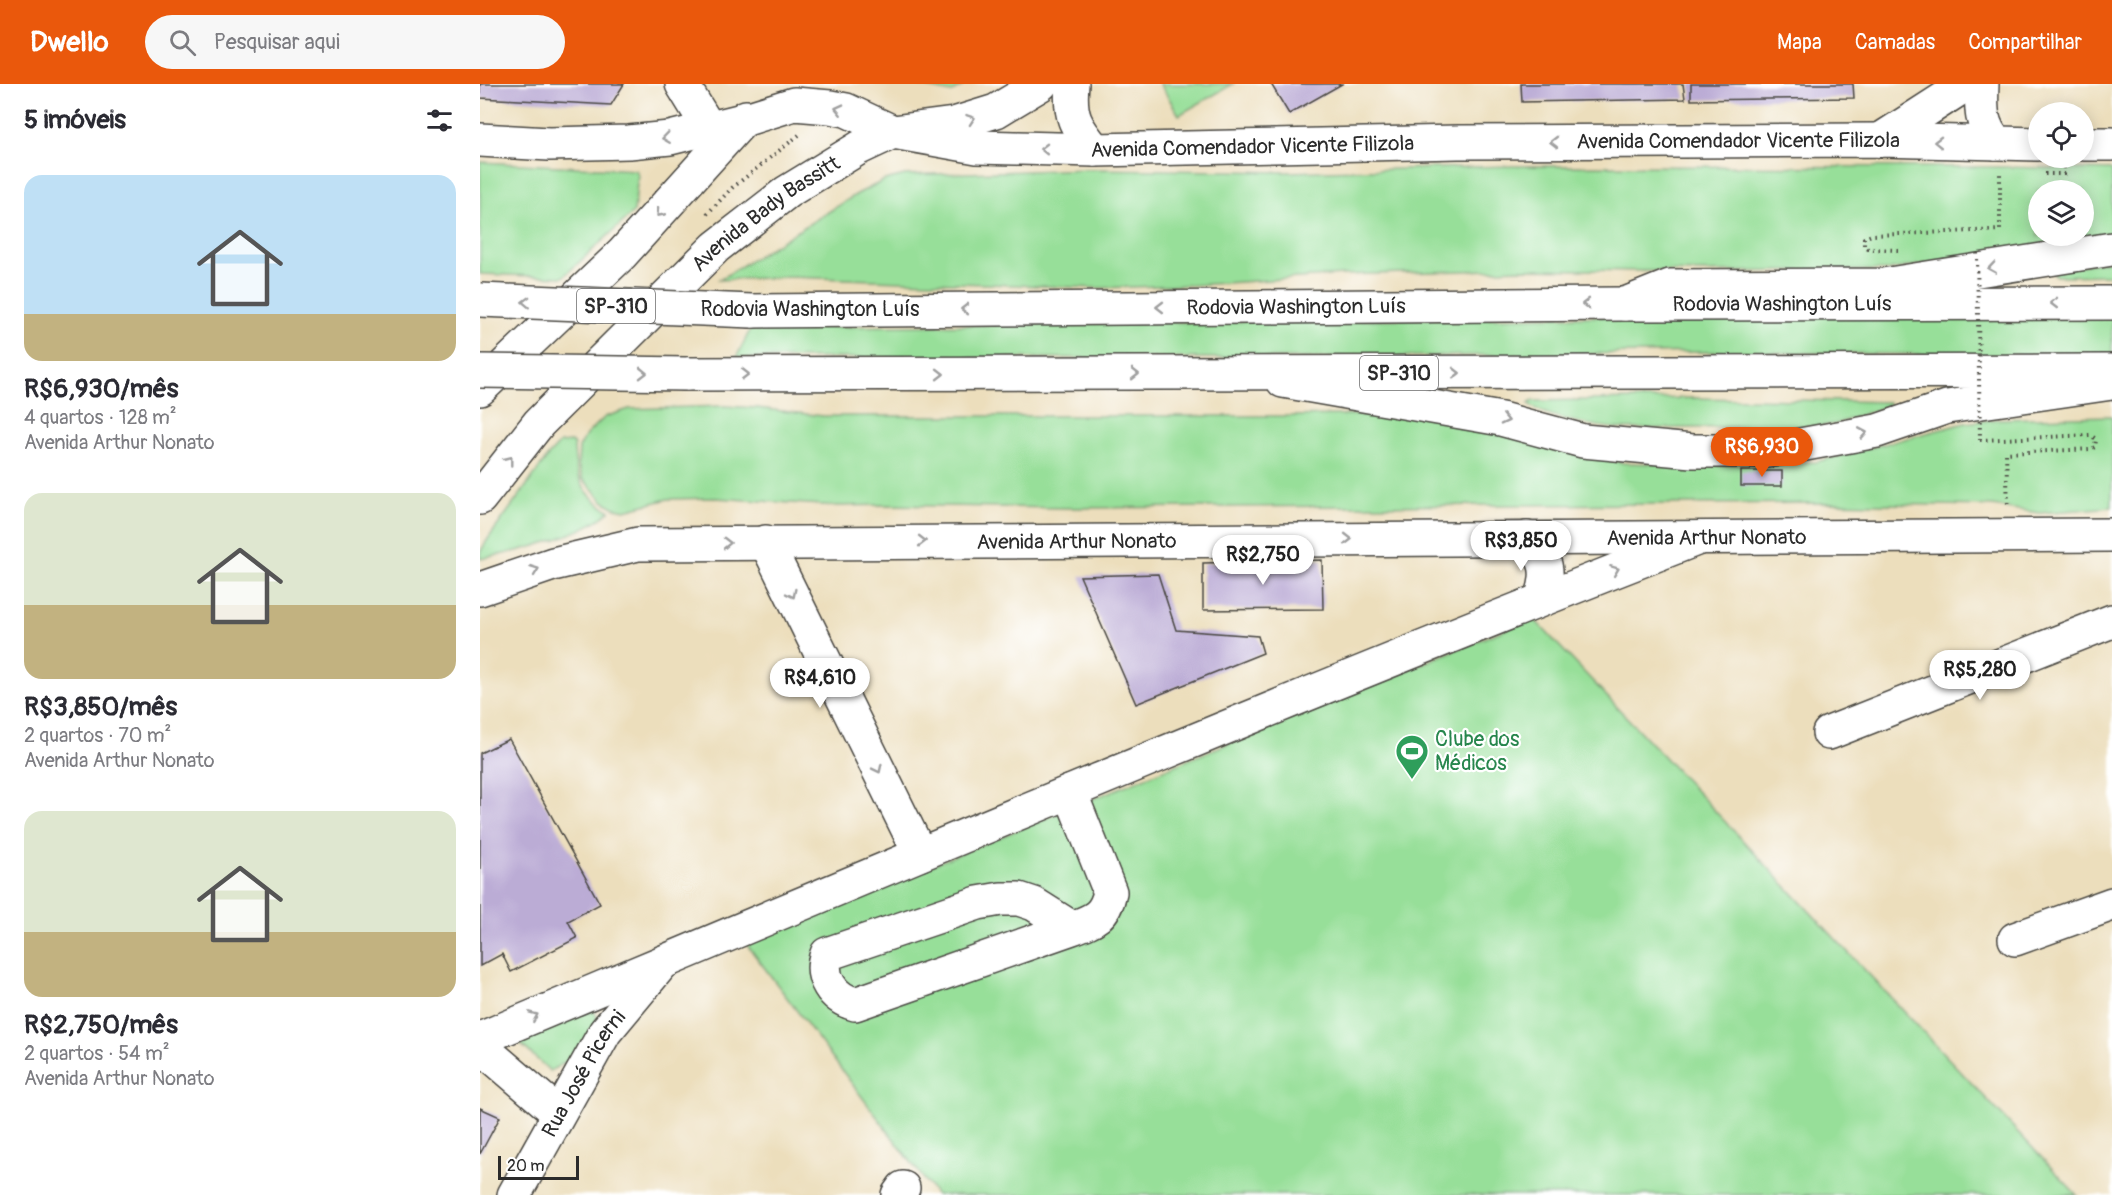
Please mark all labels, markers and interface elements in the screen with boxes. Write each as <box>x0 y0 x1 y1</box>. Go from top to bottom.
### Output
search box <box>145 15 565 69</box>
text: Dwello <box>30 25 109 60</box>
icon: search <box>166 26 199 59</box>
text: Pesquisar aqui <box>214 28 340 56</box>
text: Mapa <box>1777 29 1822 56</box>
text: Camadas <box>1855 29 1935 56</box>
text: Compartilhar <box>1968 29 2082 56</box>
map controls <box>2028 102 2094 246</box>
button: locate <box>2028 102 2094 168</box>
one-way arrow <box>835 103 845 116</box>
text: 5 imóveis <box>24 104 126 136</box>
icon: filters <box>423 104 456 137</box>
one-way arrow <box>965 114 976 126</box>
street label: Avenida Comendador Vicente Filizola <box>1576 126 1900 155</box>
street label: Avenida Comendador Vicente Filizola <box>1090 129 1414 164</box>
one-way arrow <box>661 132 670 144</box>
one-way arrow <box>1934 135 1943 148</box>
one-way arrow <box>1550 136 1559 148</box>
one-way arrow <box>1040 142 1049 155</box>
street label: Avenida Bady Bassitt <box>686 149 845 277</box>
button: layers <box>2028 180 2094 246</box>
one-way arrow <box>656 206 667 216</box>
icon: home <box>186 214 294 322</box>
one-way arrow <box>1987 261 1997 274</box>
road number: SP-310 <box>577 289 655 323</box>
street label: Rodovia Washington Luís <box>1672 290 1892 317</box>
street label: Rodovia Washington Luís <box>1186 292 1406 321</box>
one-way arrow <box>521 296 530 309</box>
street label: Rodovia Washington Luís <box>701 296 920 323</box>
one-way arrow <box>2049 297 2058 309</box>
one-way arrow <box>1581 298 1590 310</box>
one-way arrow <box>1155 301 1164 313</box>
one-way arrow <box>960 303 969 315</box>
road number: SP-310 <box>1360 356 1438 390</box>
one-way arrow <box>639 367 648 379</box>
one-way arrow <box>1451 367 1460 379</box>
one-way arrow <box>740 368 749 380</box>
one-way arrow <box>935 368 944 380</box>
one-way arrow <box>1130 368 1139 380</box>
text: R$6,930/mês <box>24 373 178 405</box>
text: 4 quartos · 128 m² <box>24 405 177 430</box>
one-way arrow <box>1500 413 1510 426</box>
pin: R$6,930 <box>1707 427 1817 478</box>
one-way arrow <box>1858 428 1868 440</box>
text: Avenida Arthur Nonato <box>24 430 215 455</box>
text: R$6,930 <box>1725 434 1799 459</box>
one-way arrow <box>502 456 513 467</box>
pin: R$3,850 <box>1466 521 1576 572</box>
street label: Avenida Arthur Nonato <box>1606 523 1807 552</box>
street label: Avenida Arthur Nonato <box>976 527 1177 555</box>
text: R$3,850 <box>1484 528 1558 553</box>
icon: home <box>186 532 294 640</box>
one-way arrow <box>1343 533 1352 545</box>
one-way arrow <box>917 535 926 547</box>
pin: R$2,750 <box>1208 535 1318 586</box>
one-way arrow <box>722 536 731 549</box>
text: R$2,750 <box>1226 542 1300 567</box>
one-way arrow <box>529 564 540 577</box>
one-way arrow <box>1609 565 1620 577</box>
one-way arrow <box>785 588 797 599</box>
pin: R$5,280 <box>1925 650 2035 701</box>
text: R$5,280 <box>1943 657 2017 682</box>
pin: R$4,610 <box>765 658 875 709</box>
text: R$4,610 <box>784 665 856 690</box>
text: R$3,850/mês <box>24 691 177 723</box>
text: 2 quartos · 70 m² <box>24 723 171 748</box>
place label: Clube dos Médicos <box>1435 726 1520 777</box>
sports icon: Clube dos Médicos <box>1394 733 1430 780</box>
text: Avenida Arthur Nonato <box>24 748 215 773</box>
one-way arrow <box>871 763 883 774</box>
icon: home <box>186 850 294 958</box>
street label: Rua José Picerni <box>536 1004 631 1142</box>
text: R$2,750/mês <box>24 1009 178 1041</box>
one-way arrow <box>528 1011 539 1023</box>
text: 2 quartos · 54 m² <box>24 1041 170 1066</box>
text: Avenida Arthur Nonato <box>24 1066 215 1091</box>
scale bar <box>498 1153 579 1180</box>
text: 20 m <box>507 1156 545 1176</box>

